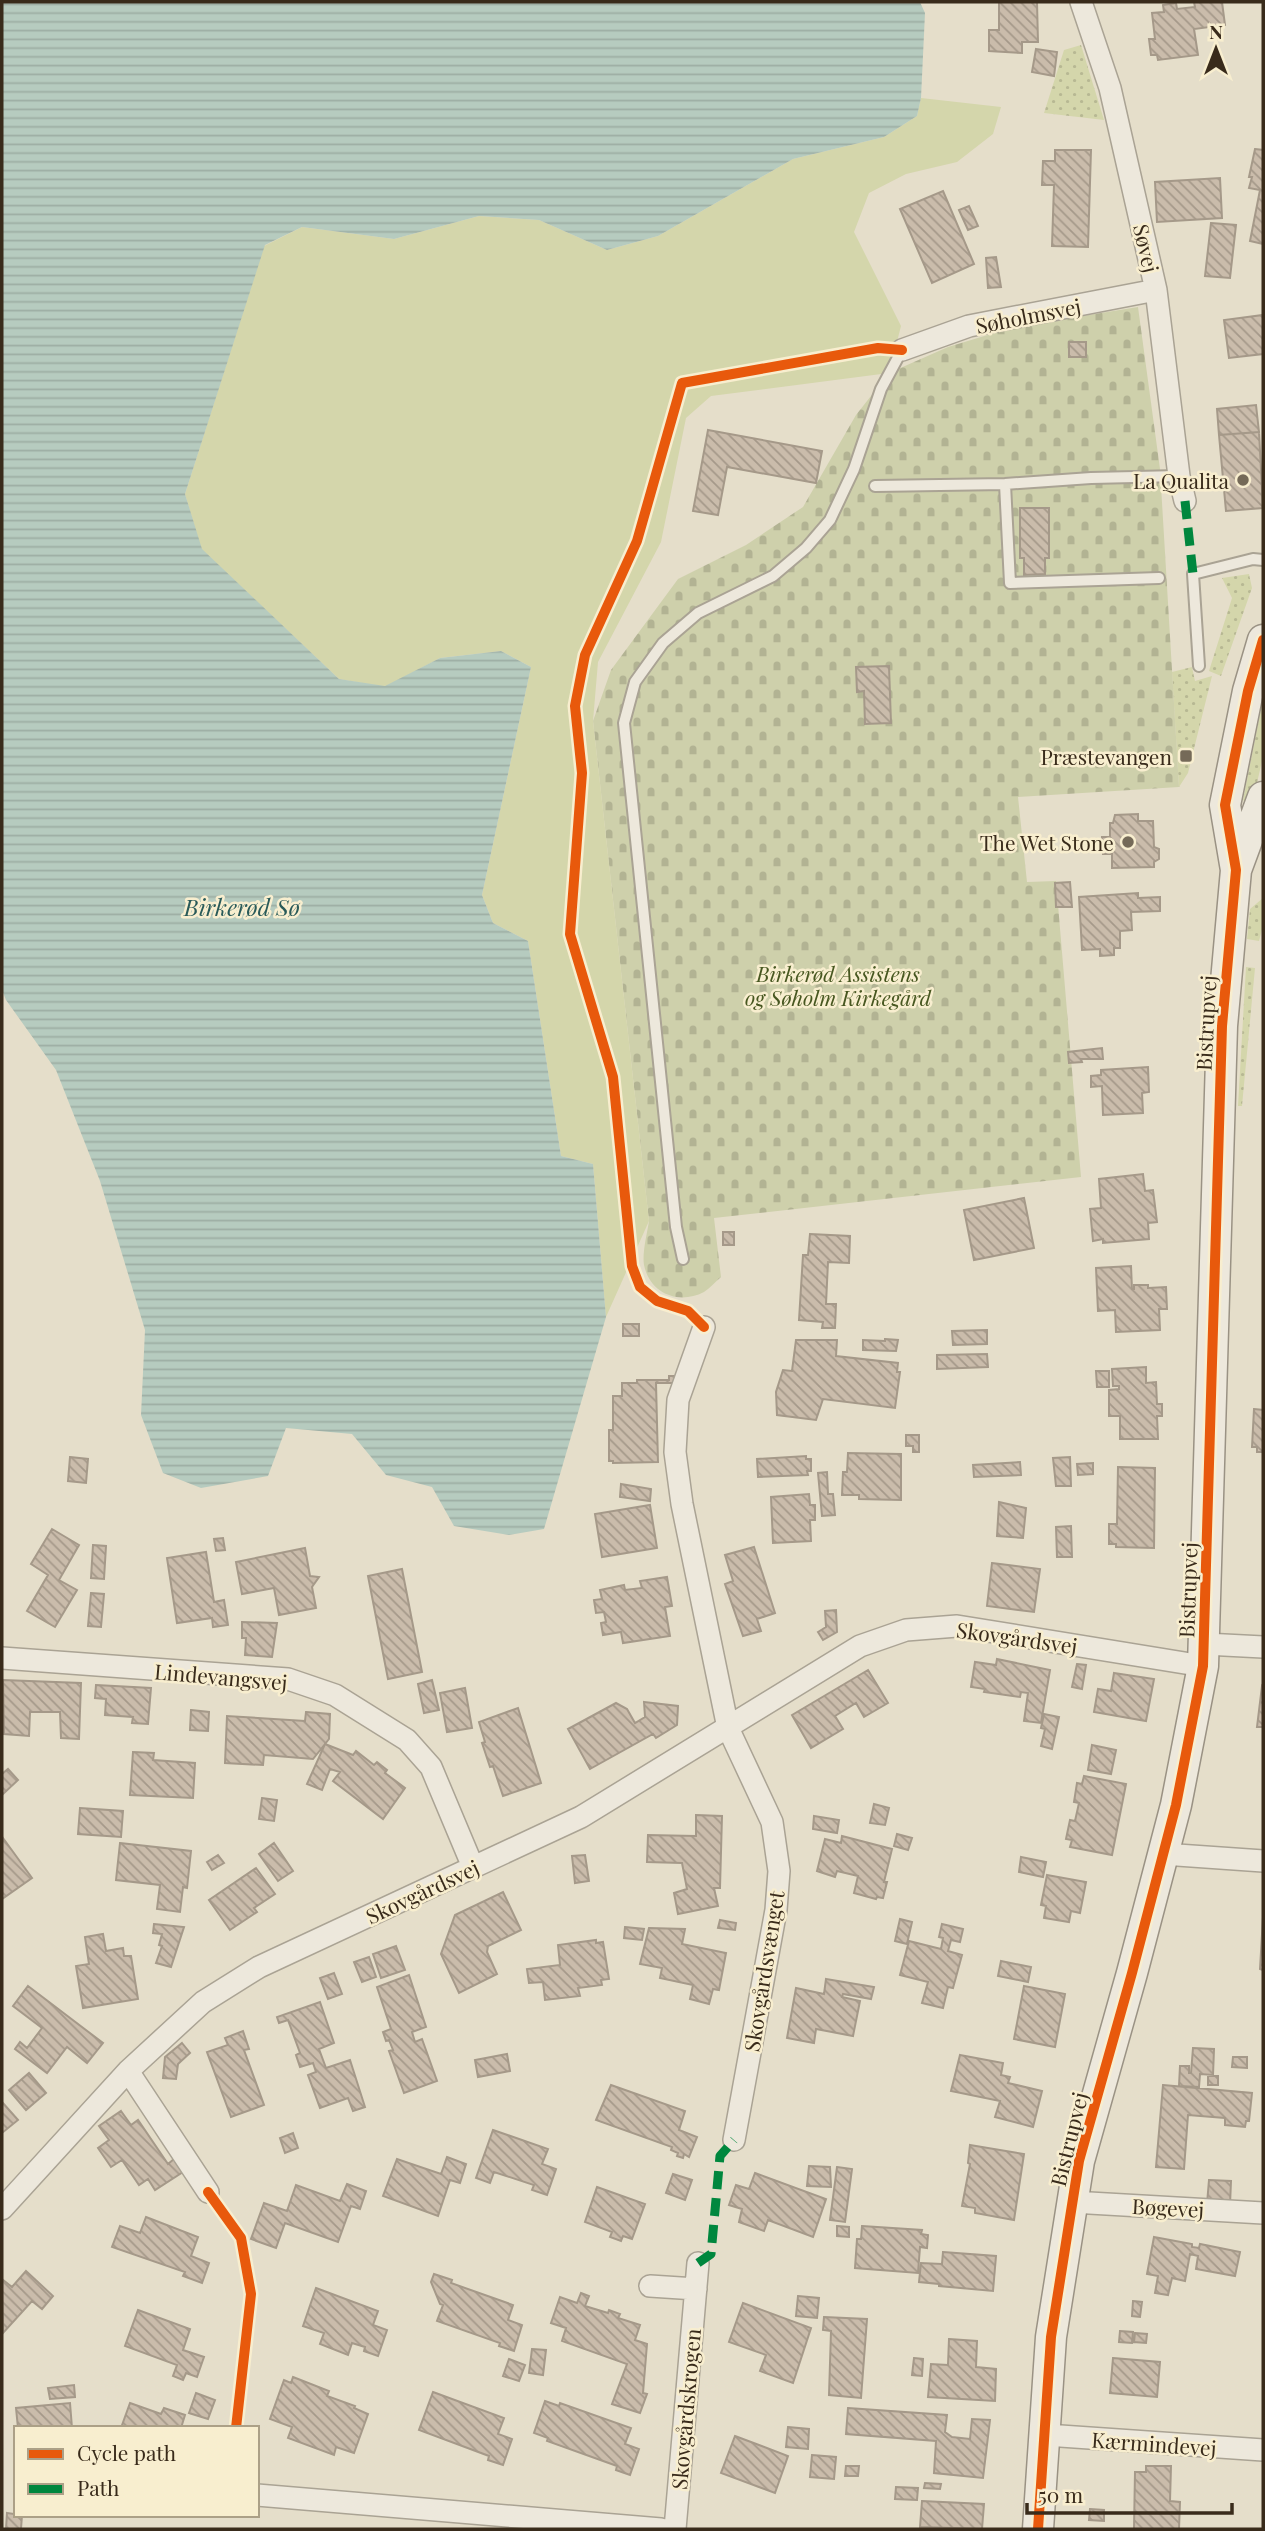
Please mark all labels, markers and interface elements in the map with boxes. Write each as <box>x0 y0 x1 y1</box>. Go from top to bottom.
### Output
north arrow <box>1181 14 1251 84</box>
text: N <box>1209 18 1223 44</box>
street label: Søvej <box>1128 221 1166 275</box>
street label: Søholmsvej <box>973 291 1083 339</box>
place label: La Qualita <box>1133 466 1230 494</box>
marker: La Qualita <box>1235 472 1251 488</box>
place label: Præstevangen <box>1040 742 1172 770</box>
marker: Præstevangen <box>1178 748 1194 764</box>
place label: The Wet Stone <box>980 828 1114 856</box>
marker: The Wet Stone <box>1120 834 1136 850</box>
water label: Birkerød Sø <box>183 891 301 922</box>
park label: Birkerød Assistens og Søholm Kirkegård <box>745 959 932 1011</box>
street label: Bistrupvej <box>1189 974 1221 1072</box>
street label: Bistrupvej <box>1171 1542 1203 1638</box>
street label: Skovgårdsvej <box>955 1615 1079 1659</box>
street label: Lindevangsvej <box>153 1656 289 1696</box>
street label: Skovgårdsvej <box>361 1853 483 1929</box>
street label: Skovgårdsvænget <box>736 1888 790 2054</box>
street label: Bistrupvej <box>1043 2089 1093 2189</box>
street label: Bøgevej <box>1131 2191 1205 2223</box>
street label: Skovgårdskrogen <box>664 2327 706 2491</box>
street label: Kærmindevej <box>1091 2425 1217 2461</box>
legend <box>14 2426 259 2517</box>
text: Cycle path <box>77 2438 177 2466</box>
scale bar <box>1027 2472 1232 2516</box>
text: Path <box>77 2473 120 2501</box>
text: 50 m <box>1038 2480 1084 2508</box>

